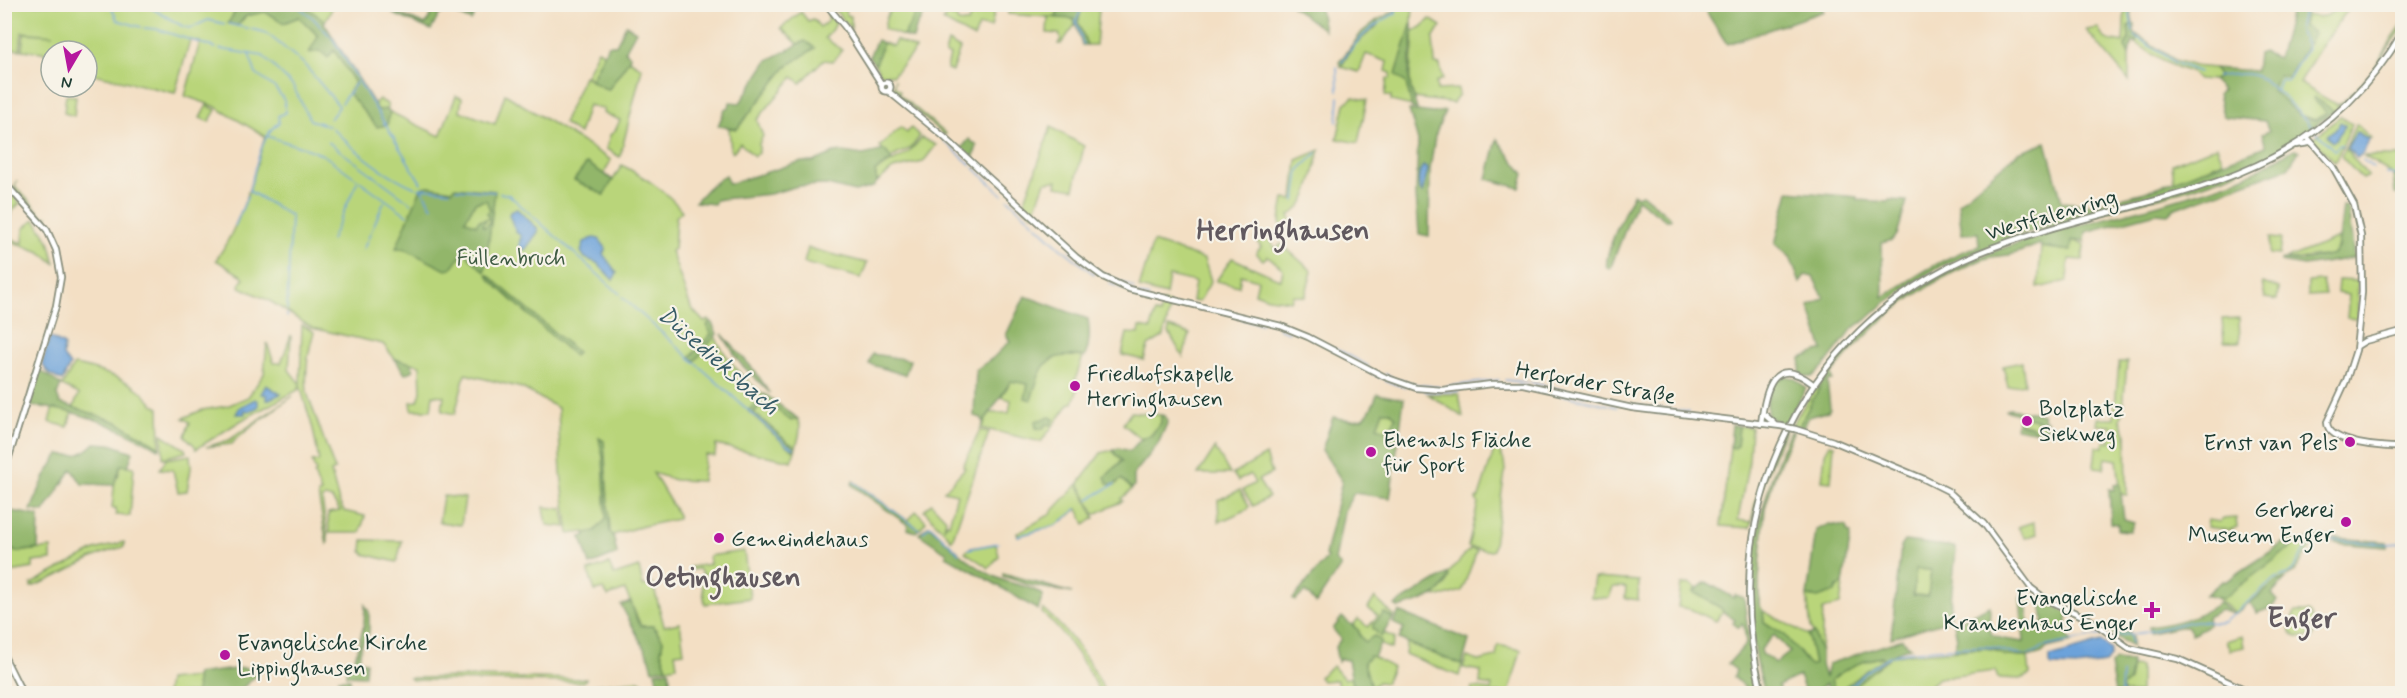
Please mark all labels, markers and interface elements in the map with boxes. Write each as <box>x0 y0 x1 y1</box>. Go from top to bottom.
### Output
north arrow <box>39 39 99 99</box>
text: N <box>60 71 74 94</box>
street label: Westfalenring <box>1982 184 2122 251</box>
district label: Herringhausen <box>1196 213 1370 253</box>
park label: Füllenbruch <box>456 245 566 273</box>
water label: Düsedieksbach <box>651 300 785 423</box>
street label: Herforder Straße <box>1513 356 1678 414</box>
place label: Friedhofskapelle Herringhausen <box>1087 361 1234 417</box>
marker: Friedhofskapelle Herringhausen <box>1068 379 1082 393</box>
place label: Bolzplatz Siekweg <box>2039 396 2125 450</box>
marker: Bolzplatz Siekweg <box>2020 414 2034 428</box>
place label: Ehemals Fläche für Sport <box>1383 427 1532 480</box>
place label: Ernst van Pels <box>2204 430 2338 458</box>
marker: Ernst van Pels <box>2343 435 2357 449</box>
marker: Ehemals Fläche für Sport <box>1364 445 1378 459</box>
place label: Gerberei Museum Enger <box>2188 497 2335 553</box>
marker: Gerberei Museum Enger <box>2339 515 2353 529</box>
place label: Gemeindehaus <box>731 526 869 554</box>
marker: Gemeindehaus <box>712 531 726 545</box>
district label: Oetinghausen <box>645 560 801 600</box>
place label: Evangelische Krankenhaus Enger <box>1944 585 2138 641</box>
marker: Evangelische Krankenhaus Enger <box>2143 601 2161 619</box>
district label: Enger <box>2267 601 2338 641</box>
place label: Evangelische Kirche Lippinghausen <box>237 630 428 686</box>
marker: Evangelische Kirche Lippinghausen <box>218 648 232 662</box>

